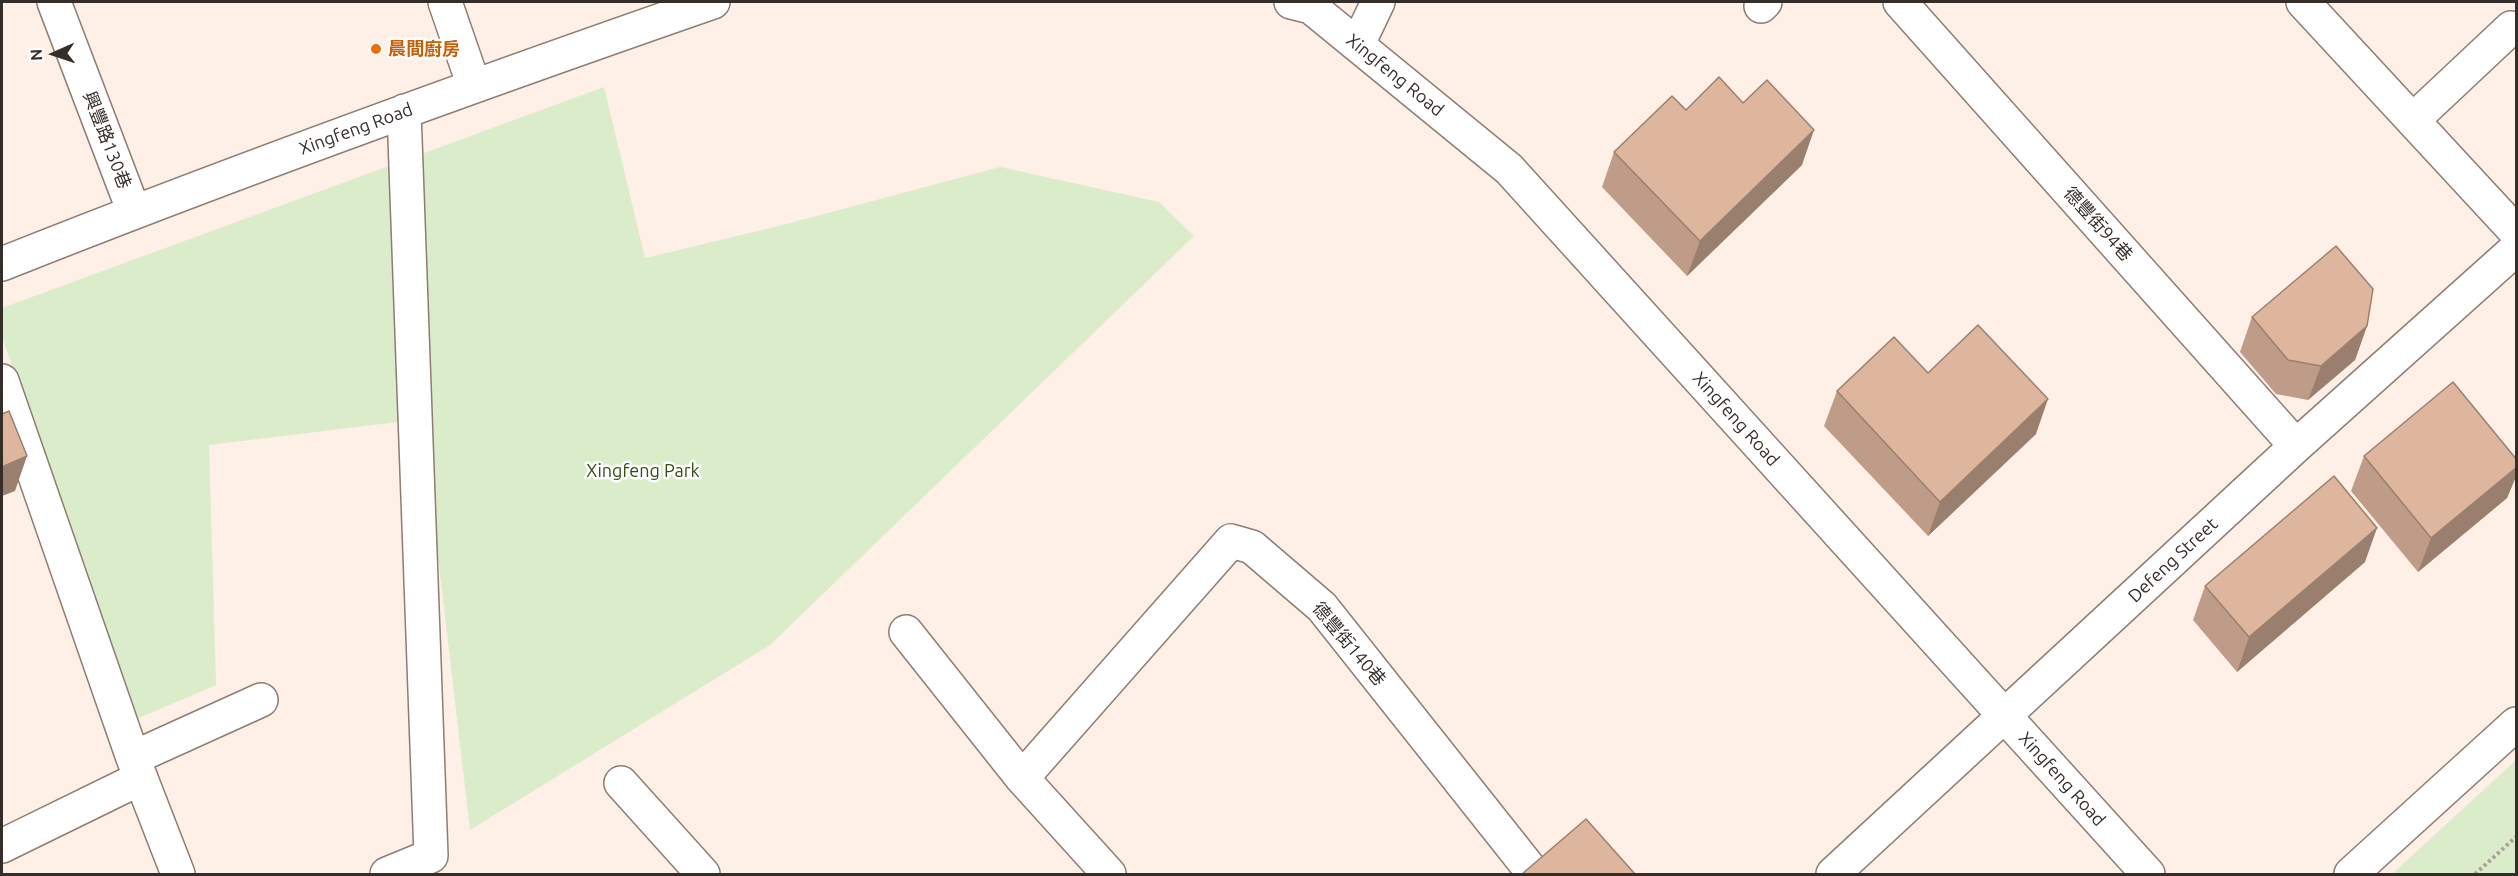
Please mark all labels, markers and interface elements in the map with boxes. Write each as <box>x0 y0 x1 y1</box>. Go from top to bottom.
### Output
north arrow <box>24 24 84 84</box>
street label: Xingfeng Road <box>1342 29 1448 121</box>
place label: 晨間廚房 <box>388 38 460 60</box>
marker: 晨間廚房 <box>369 42 383 56</box>
text: N <box>27 49 45 61</box>
street label: 興豐路130巷 <box>79 88 135 192</box>
street label: Xingfeng Road <box>296 98 416 160</box>
street label: 德豐街94巷 <box>2059 182 2137 266</box>
street label: Xingfeng Road <box>1688 368 1784 470</box>
park label: Xingfeng Park <box>586 460 700 482</box>
street label: Defeng Street <box>2124 513 2222 607</box>
street label: 德豐街140巷 <box>1308 598 1390 690</box>
street label: Xingfeng Road <box>2014 728 2110 830</box>

